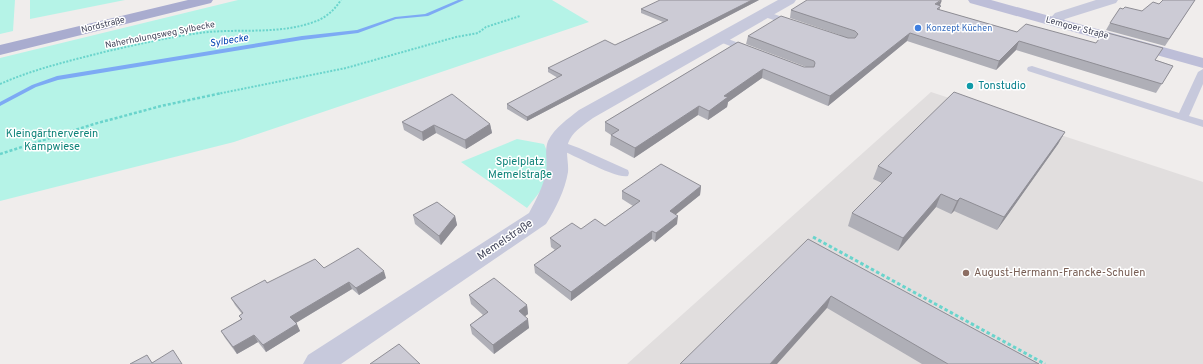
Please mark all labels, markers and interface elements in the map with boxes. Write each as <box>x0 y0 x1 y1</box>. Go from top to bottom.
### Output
street label: Nordstraße <box>80 14 126 36</box>
street label: Lemgoer Straße <box>1044 14 1110 42</box>
street label: Naherholungsweg Sylbecke <box>104 19 216 51</box>
marker: Konzept Küchen <box>913 23 923 33</box>
place label: Konzept Küchen <box>926 23 992 34</box>
water label: Sylbecke <box>209 31 250 50</box>
place label: Tonstudio <box>978 79 1026 93</box>
marker: Tonstudio <box>965 81 975 91</box>
park label: Kleingärtnerverein Kampwiese <box>6 127 98 154</box>
park label: Spielplatz Memelstraße <box>488 155 552 182</box>
street label: Memelstraße <box>475 216 535 264</box>
place label: August-Hermann-Francke-Schulen <box>974 266 1145 280</box>
marker: August-Hermann-Francke-Schulen <box>961 268 971 278</box>

